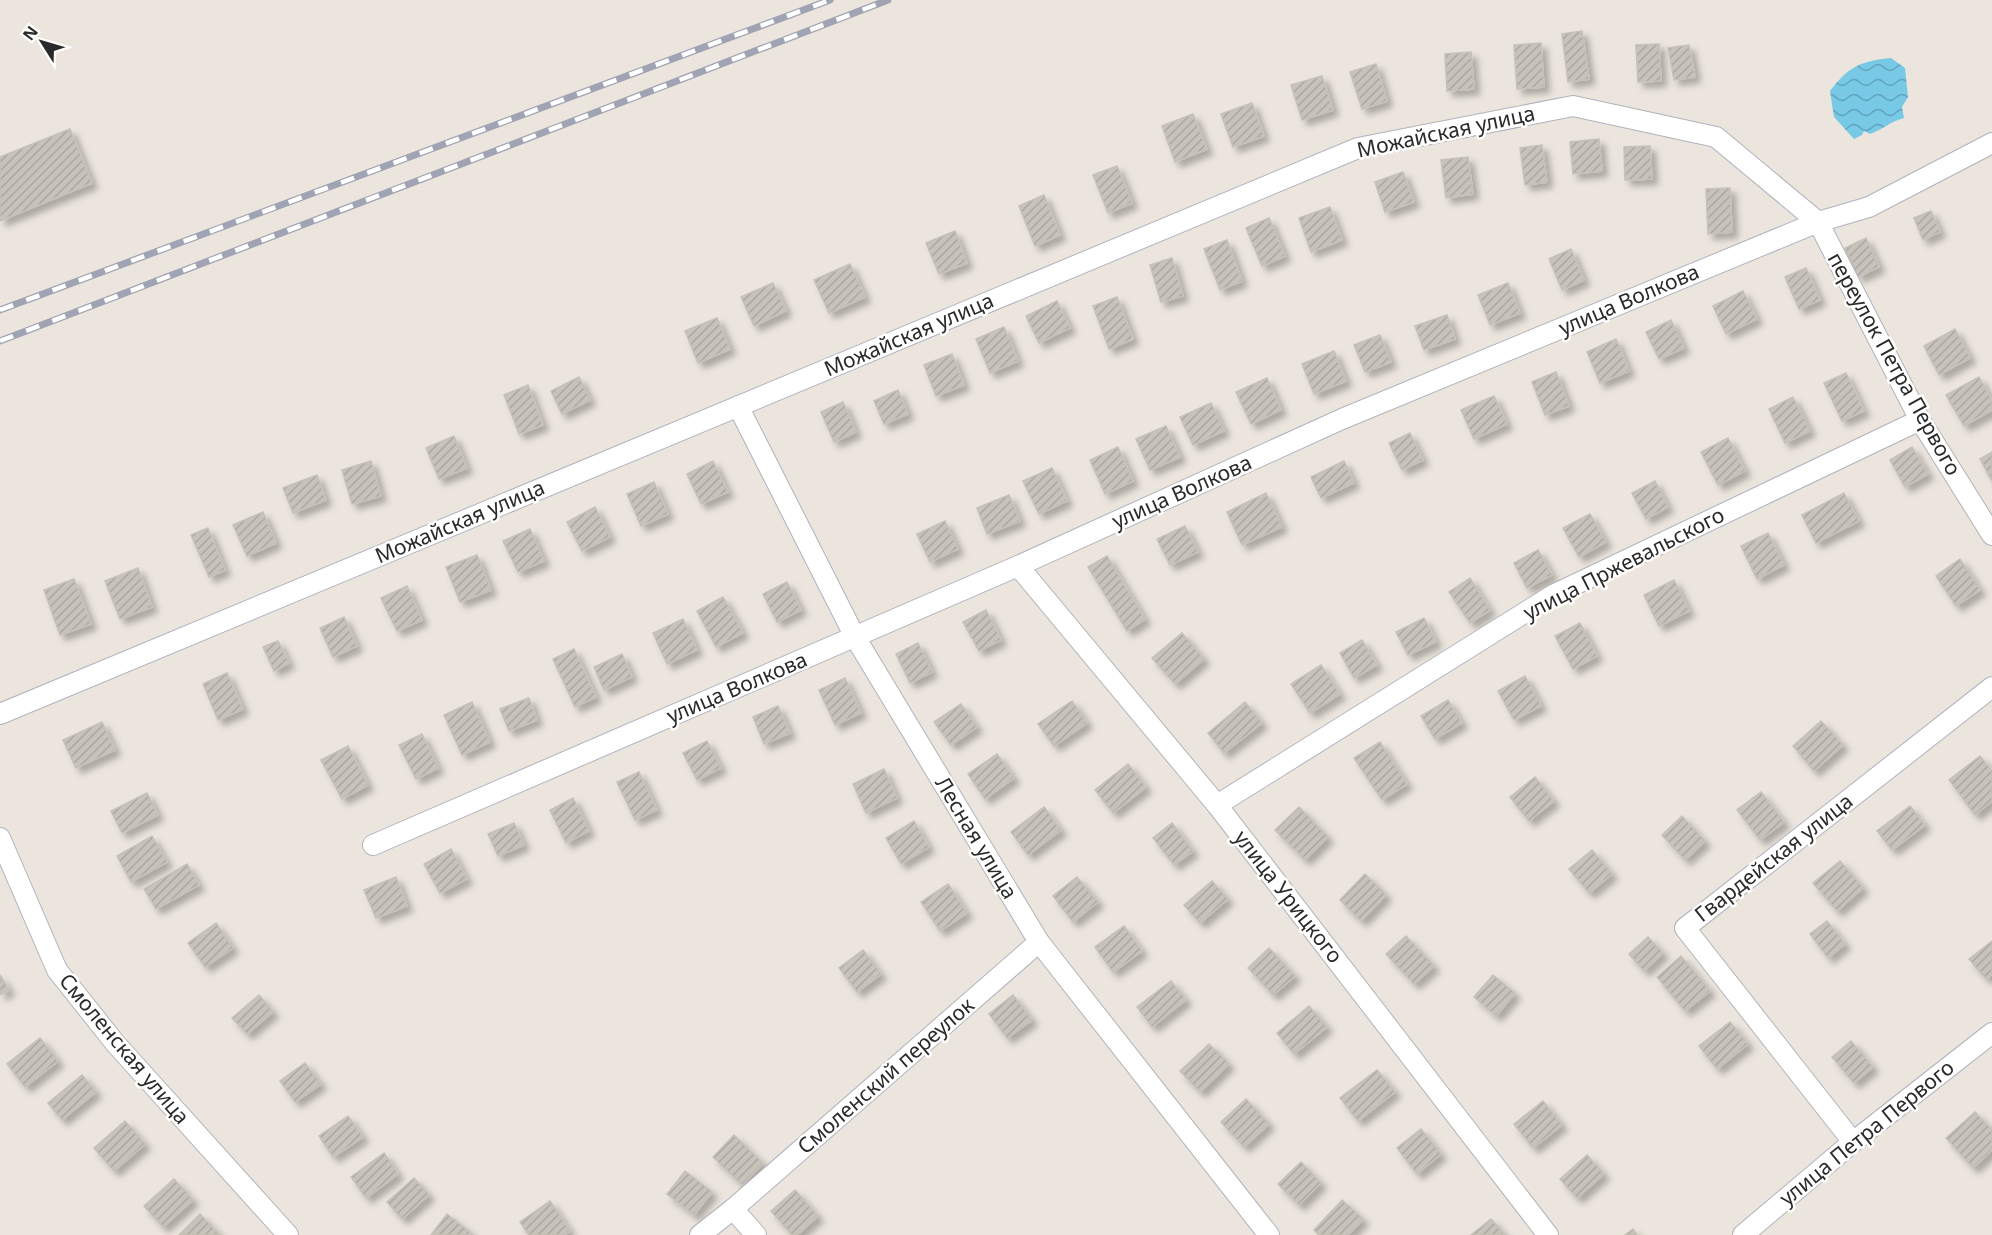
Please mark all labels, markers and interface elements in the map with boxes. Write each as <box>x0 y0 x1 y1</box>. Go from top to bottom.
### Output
north arrow <box>12 12 72 72</box>
text: N <box>17 21 43 45</box>
street label: Можайская улица <box>1354 98 1537 164</box>
street label: переулок Петра Первого <box>1822 247 1968 480</box>
street label: улица Волкова <box>1554 257 1703 341</box>
street label: Можайская улица <box>820 286 997 382</box>
street label: улица Волкова <box>1107 448 1256 534</box>
street label: Можайская улица <box>371 473 548 569</box>
street label: улица Пржевальского <box>1518 500 1729 626</box>
street label: улица Волкова <box>662 645 811 729</box>
street label: Лесная улица <box>929 771 1024 904</box>
street label: Гвардейская улица <box>1689 787 1858 928</box>
street label: улица Урицкого <box>1228 824 1349 968</box>
street label: Смоленская улица <box>53 967 196 1130</box>
street label: Смоленский переулок <box>791 991 980 1160</box>
street label: улица Петра Первого <box>1773 1053 1959 1211</box>

